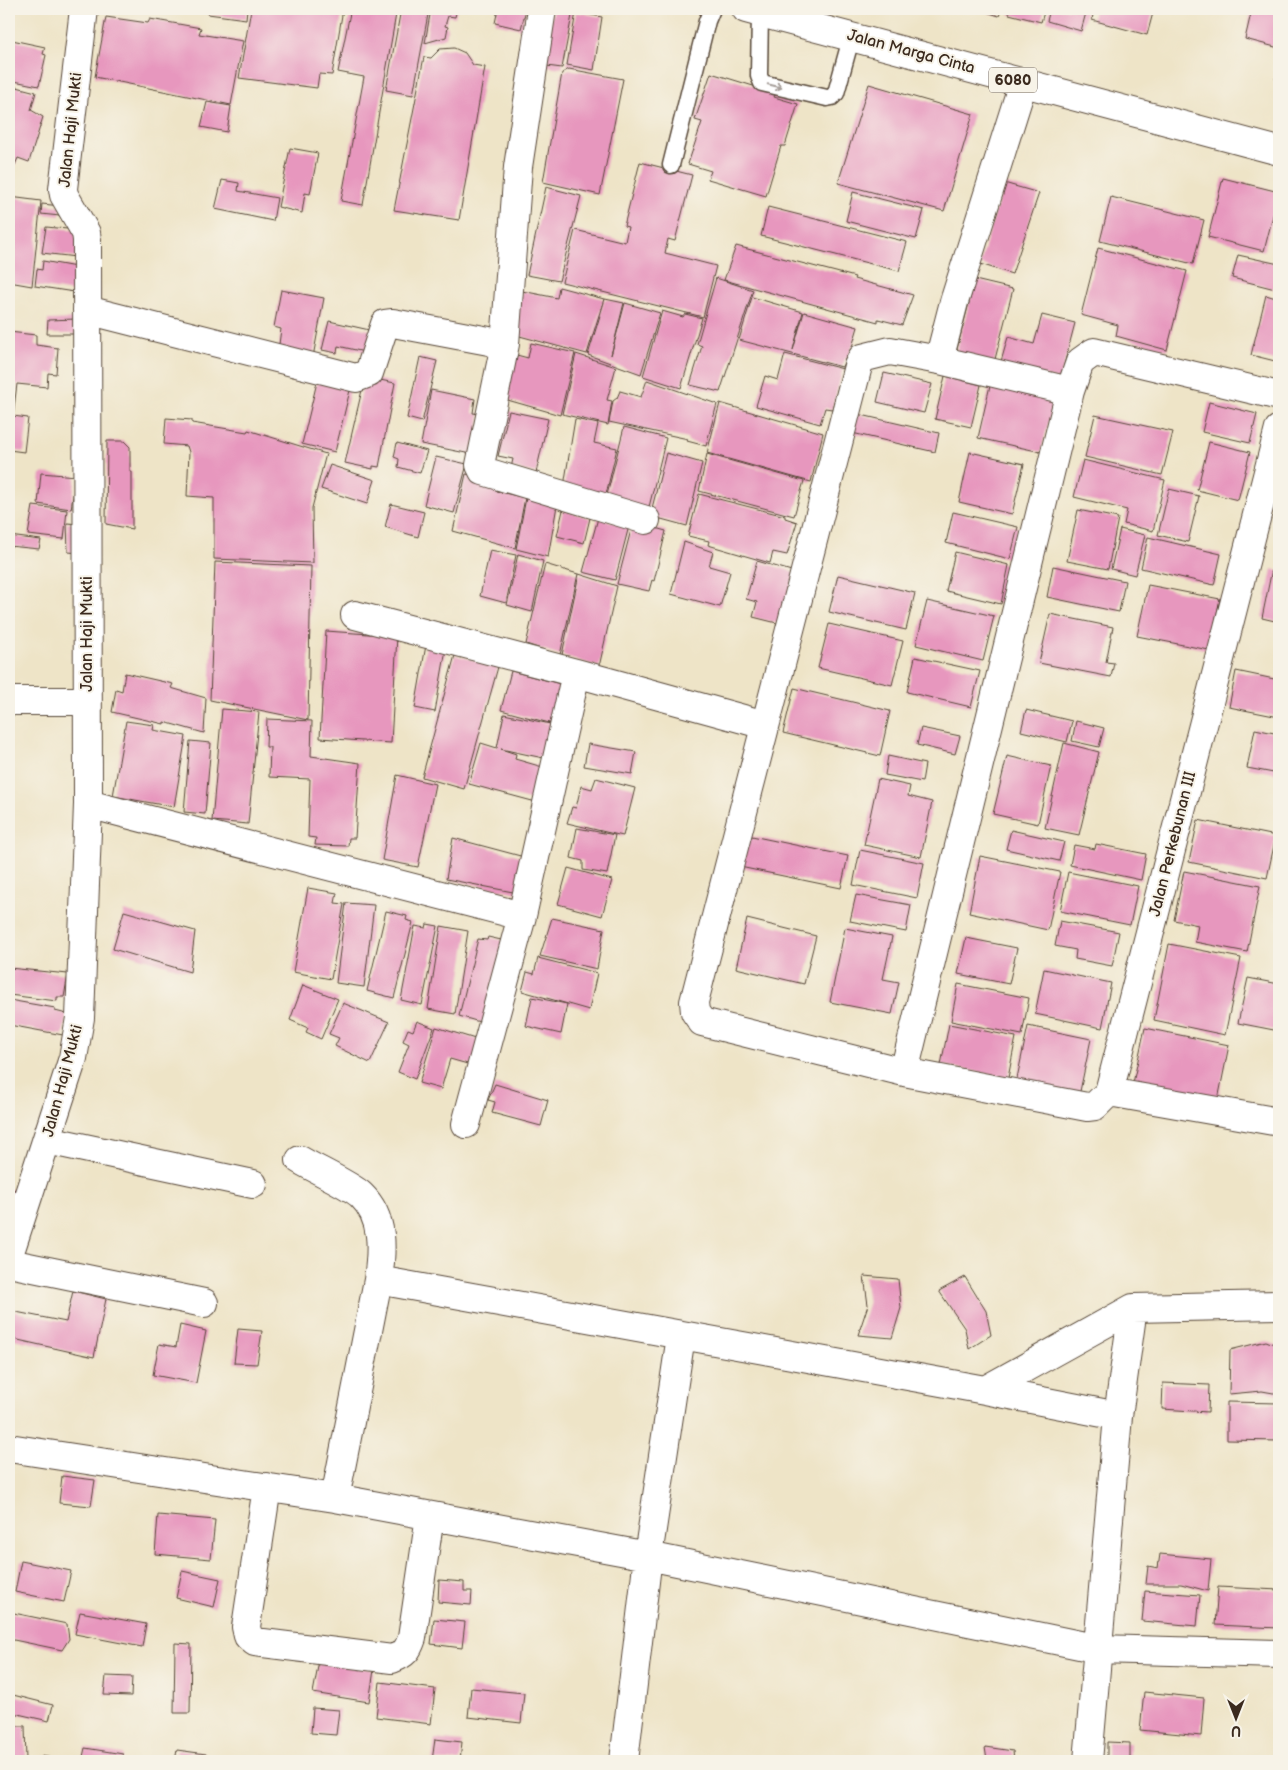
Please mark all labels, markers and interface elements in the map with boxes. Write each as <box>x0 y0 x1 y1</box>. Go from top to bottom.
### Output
street label: Jalan Marga Cinta <box>845 26 977 78</box>
road number: 6080 <box>989 68 1037 92</box>
street label: Jalan Haji Mukti <box>56 72 86 188</box>
one-way arrow <box>766 82 782 91</box>
street label: Jalan Haji Mukti <box>78 576 97 692</box>
street label: Jalan Perkebunan III <box>1146 770 1200 918</box>
street label: Jalan Haji Mukti <box>39 1023 87 1139</box>
north arrow <box>1210 1692 1260 1742</box>
text: U <box>1231 1722 1241 1739</box>

